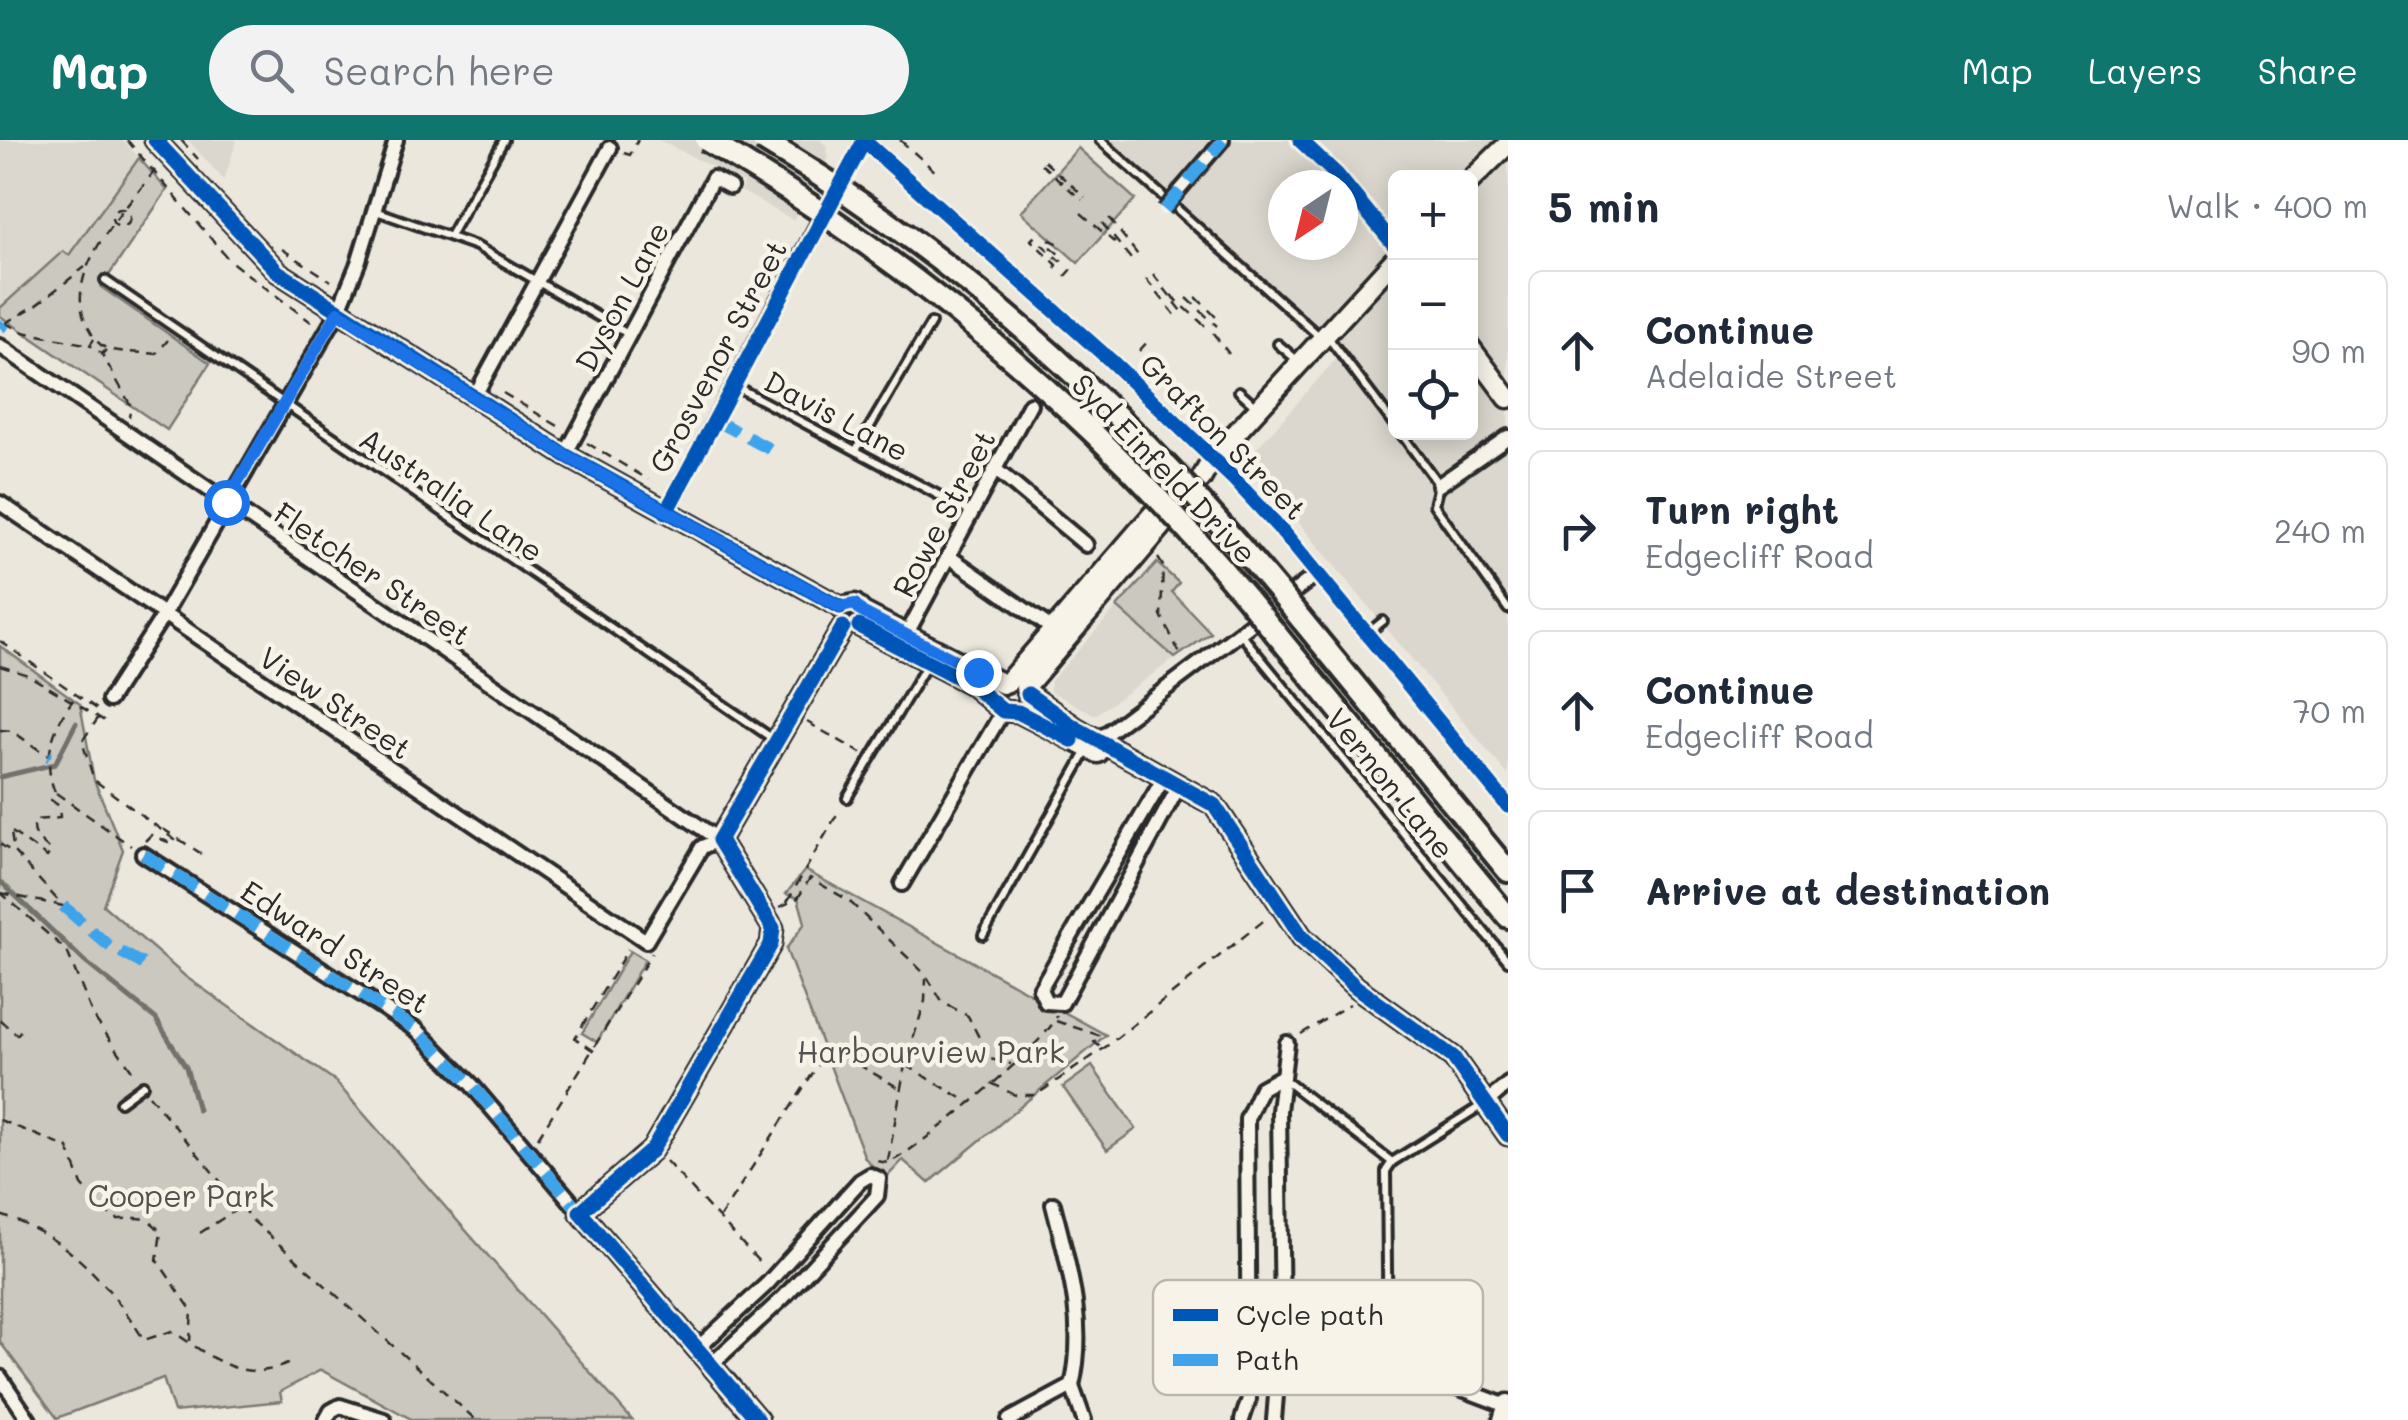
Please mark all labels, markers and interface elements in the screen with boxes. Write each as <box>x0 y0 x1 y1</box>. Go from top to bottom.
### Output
search box <box>209 25 909 115</box>
text: Map <box>50 39 149 101</box>
icon: search <box>244 43 299 98</box>
text: Search here <box>324 45 555 95</box>
text: Map <box>1961 47 2033 93</box>
text: Layers <box>2088 47 2203 93</box>
text: Share <box>2258 47 2358 93</box>
north arrow <box>1268 170 1358 260</box>
map controls <box>1388 170 1478 440</box>
button: + <box>1388 170 1478 260</box>
text: 5 min <box>1548 178 1659 233</box>
text: Walk · 400 m <box>2166 184 2368 226</box>
street label: Dyson Lane <box>565 214 677 378</box>
street label: Grosvenor Street <box>639 232 795 480</box>
button: − <box>1388 260 1478 350</box>
text: Continue <box>1645 304 1814 354</box>
icon: ahead <box>1550 323 1605 378</box>
text: 90 m <box>2292 329 2366 371</box>
street label: Grafton Street <box>1132 344 1316 528</box>
button: locate <box>1388 350 1478 440</box>
text: Adelaide Street <box>1645 354 1897 396</box>
street label: Davis Lane <box>758 360 916 470</box>
street label: Syd Einfeld Drive <box>1064 364 1266 572</box>
street label: Australia Lane <box>352 418 552 570</box>
street label: Rowe Street <box>882 422 1004 604</box>
route start <box>204 480 250 526</box>
text: Turn right <box>1645 484 1839 534</box>
street label: Fletcher Street <box>267 492 479 654</box>
icon: right <box>1550 503 1605 558</box>
text: 240 m <box>2274 509 2366 551</box>
text: Edgecliff Road <box>1645 534 1873 576</box>
street label: View Street <box>252 636 420 768</box>
route end <box>956 650 1002 696</box>
text: Continue <box>1645 664 1814 714</box>
icon: ahead <box>1550 683 1605 738</box>
text: 70 m <box>2293 689 2366 731</box>
street label: Vernon Lane <box>1318 699 1464 867</box>
text: Edgecliff Road <box>1645 714 1873 756</box>
icon: arrive <box>1550 863 1605 918</box>
text: Arrive at destination <box>1645 865 2050 915</box>
street label: Edward Street <box>234 870 438 1022</box>
park label: Harbourview Park <box>797 1031 1065 1071</box>
park label: Cooper Park <box>88 1175 274 1215</box>
legend <box>1153 1280 1483 1395</box>
text: Cycle path <box>1236 1296 1383 1332</box>
text: Path <box>1236 1341 1299 1377</box>

